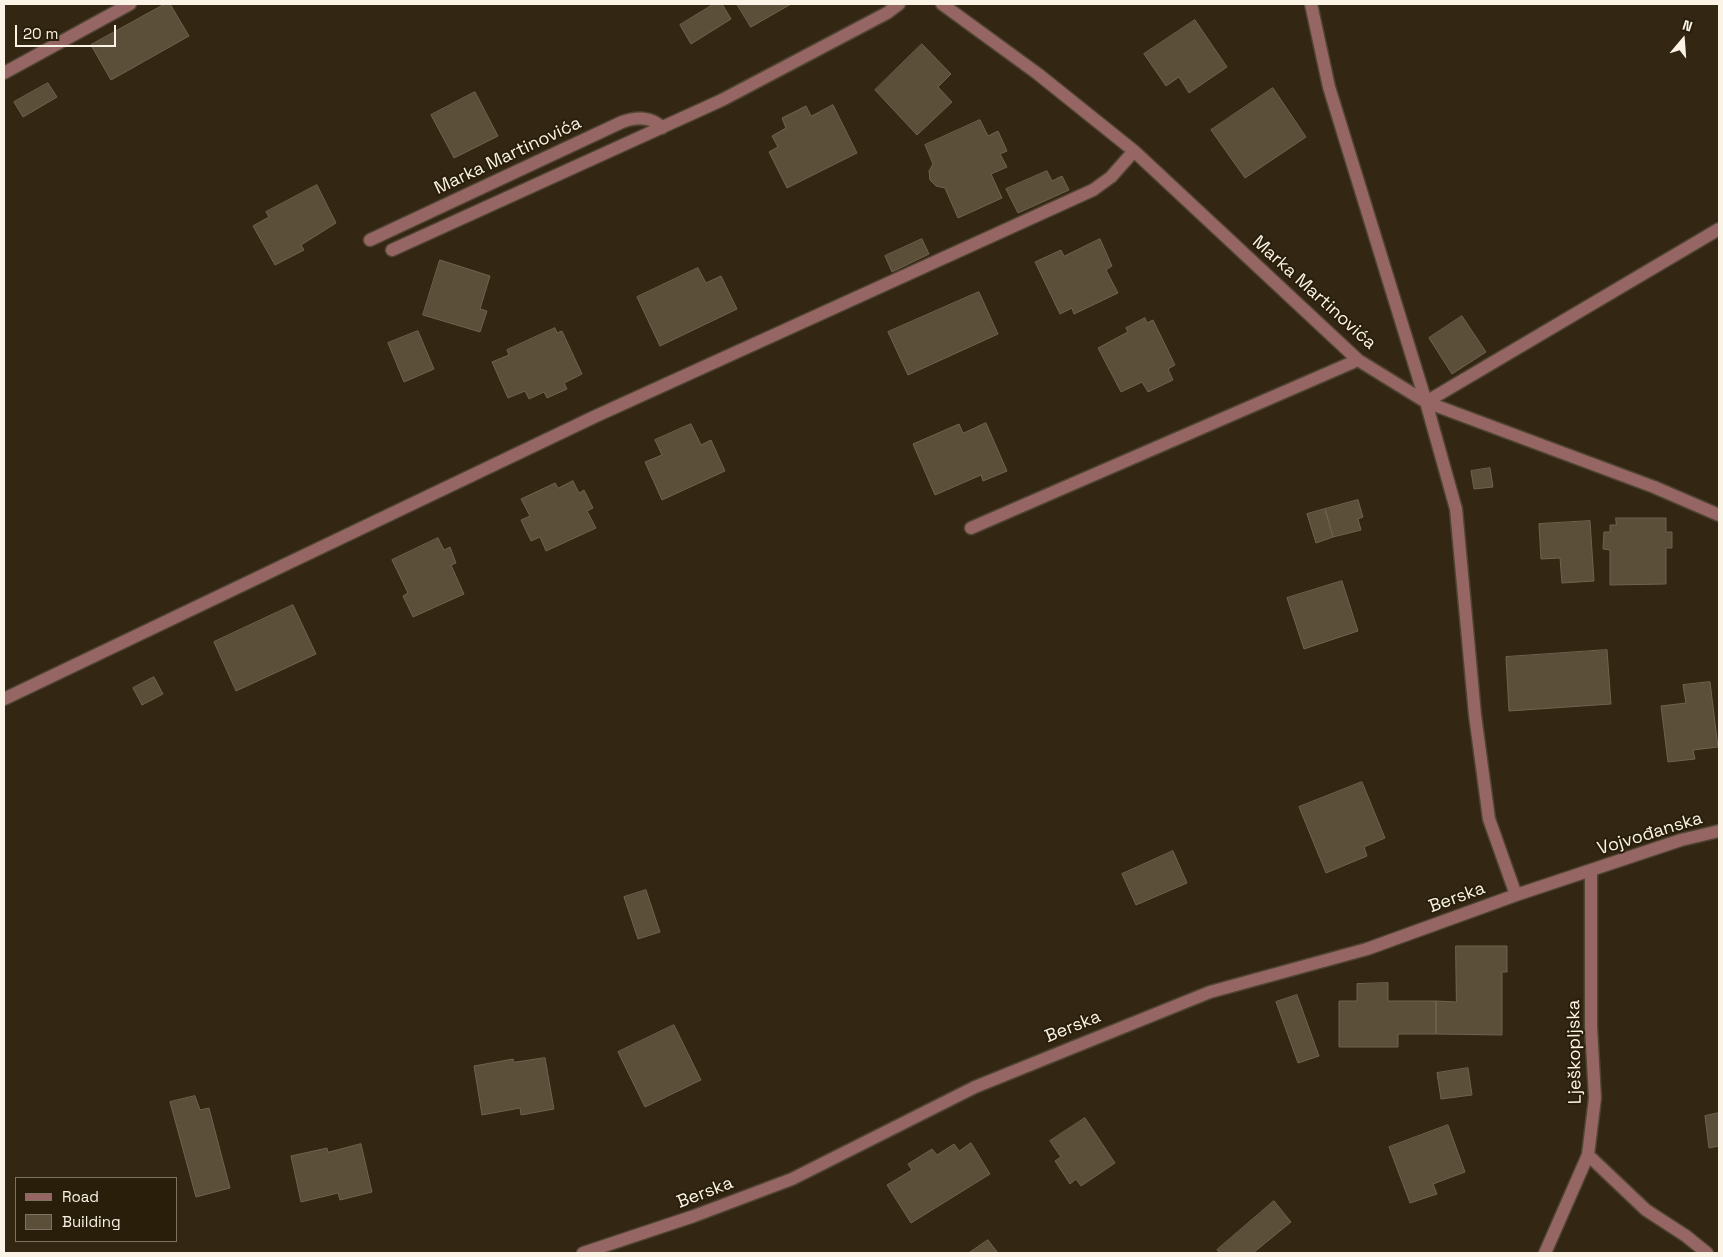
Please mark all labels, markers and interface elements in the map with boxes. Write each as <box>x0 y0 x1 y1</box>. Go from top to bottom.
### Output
scale bar <box>18 15 119 47</box>
north arrow <box>1658 15 1708 65</box>
text: N <box>1680 16 1695 36</box>
text: 20 m <box>23 24 58 43</box>
street label: Marka Martinovića <box>431 112 585 200</box>
street label: Marka Martinovića <box>1247 232 1381 354</box>
street label: Vojvođanska <box>1595 808 1705 860</box>
street label: Berska <box>1426 878 1488 918</box>
street label: Lješkopljska <box>1563 1000 1587 1104</box>
street label: Berska <box>1042 1006 1104 1048</box>
street label: Berska <box>674 1172 736 1214</box>
legend <box>15 1177 178 1242</box>
text: Road <box>62 1187 99 1206</box>
text: Building <box>62 1212 121 1231</box>

